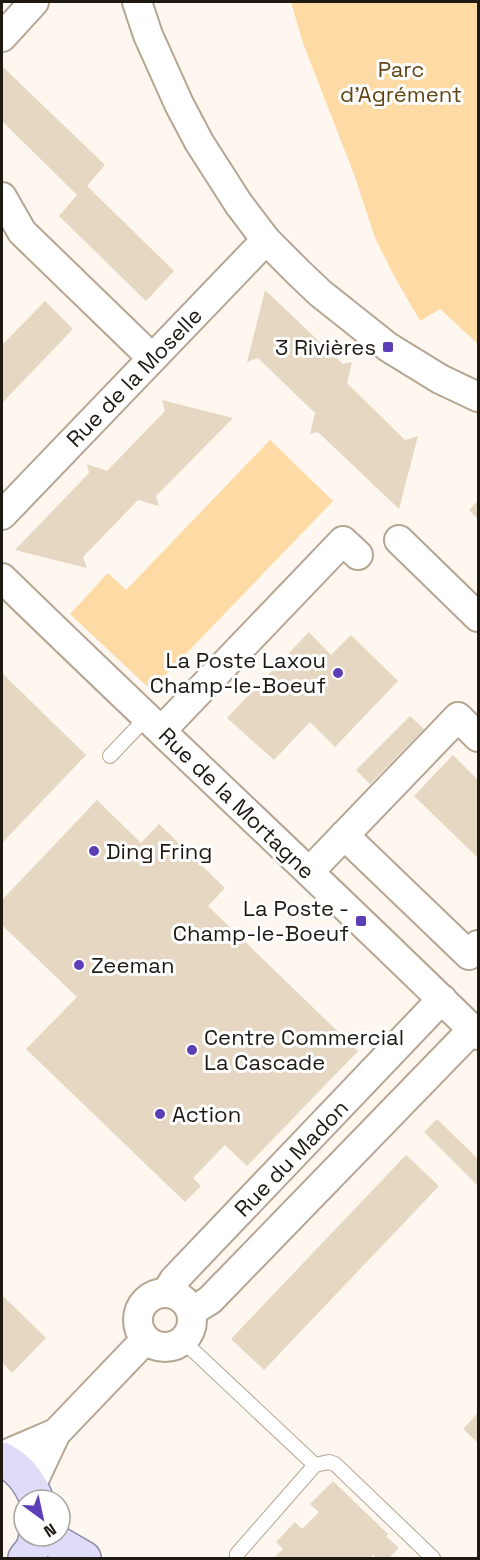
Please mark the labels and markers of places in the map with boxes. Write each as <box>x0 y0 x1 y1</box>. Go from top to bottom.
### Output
place label: 3 Rivières <box>275 333 376 361</box>
marker: 3 Rivières <box>381 340 395 354</box>
place label: La Poste Laxou Champ-le-Boeuf <box>150 646 326 699</box>
marker: La Poste Laxou Champ-le-Boeuf <box>331 666 345 680</box>
place label: Ding Fring <box>106 837 212 865</box>
marker: Ding Fring <box>87 844 101 858</box>
place label: La Poste - Champ-le-Boeuf <box>173 894 349 947</box>
marker: La Poste - Champ-le-Boeuf <box>354 914 368 928</box>
place label: Zeeman <box>91 951 174 979</box>
marker: Zeeman <box>72 958 86 972</box>
place label: Centre Commercial La Cascade <box>204 1023 404 1076</box>
marker: Centre Commercial La Cascade <box>185 1043 199 1057</box>
place label: Action <box>172 1100 241 1128</box>
marker: Action <box>153 1107 167 1121</box>

